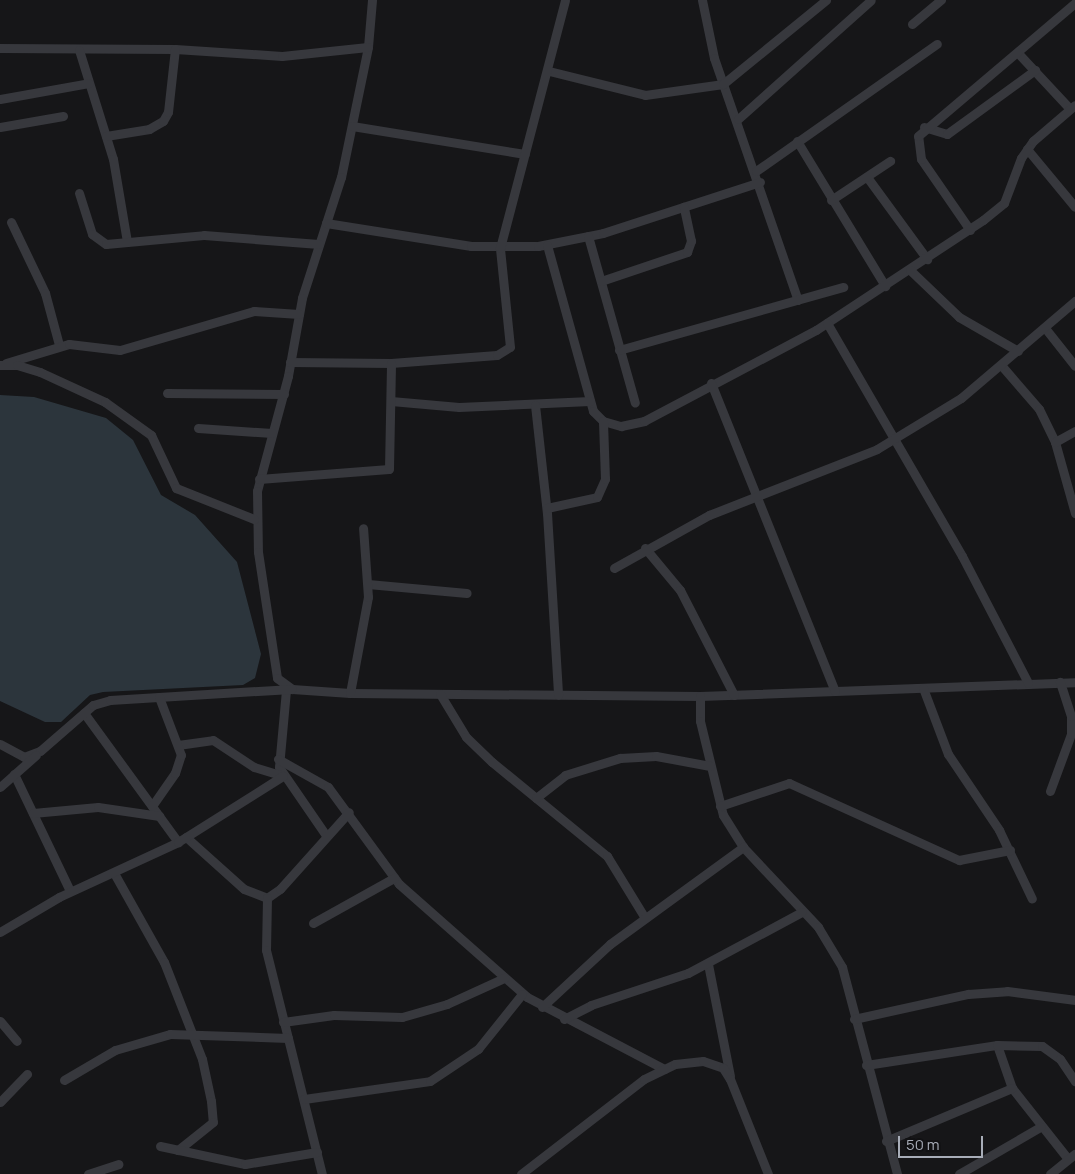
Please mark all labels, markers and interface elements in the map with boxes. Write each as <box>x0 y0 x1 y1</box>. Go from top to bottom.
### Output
scale bar <box>900 1126 985 1158</box>
text: 50 m <box>906 1134 940 1155</box>

